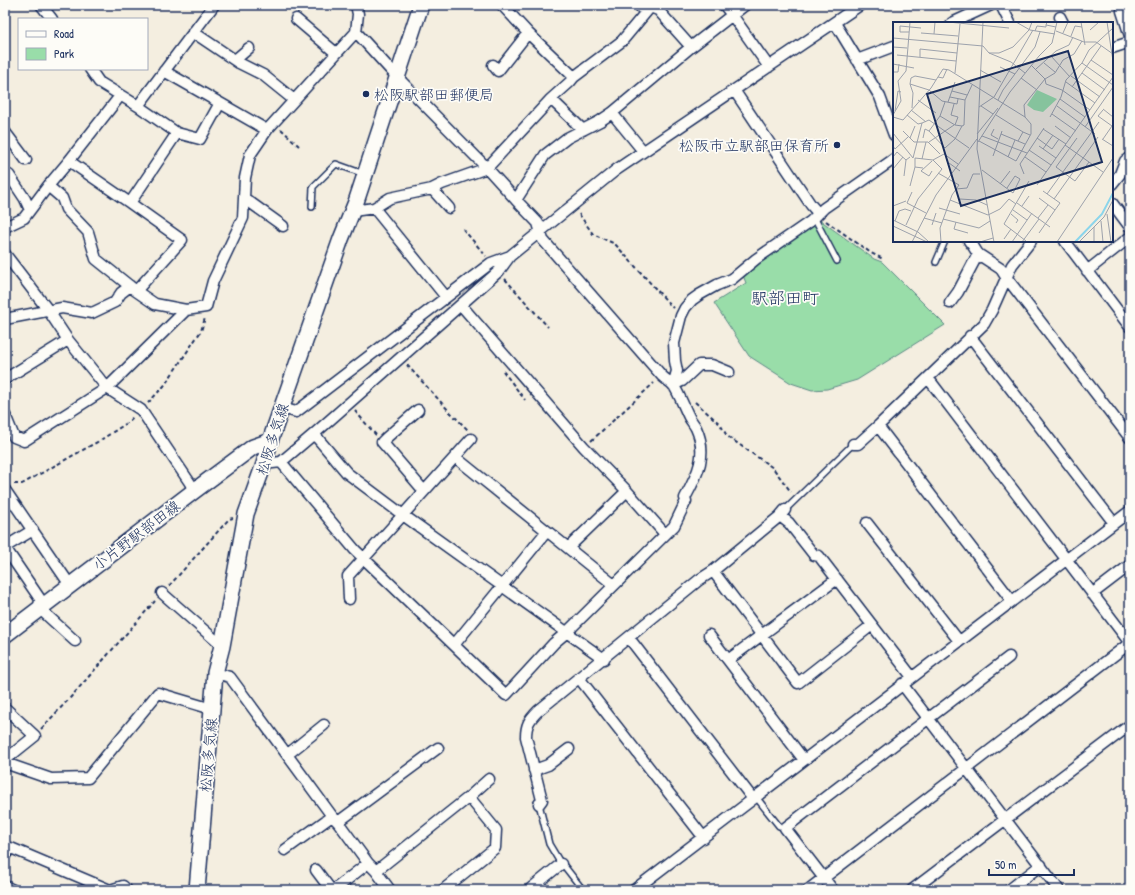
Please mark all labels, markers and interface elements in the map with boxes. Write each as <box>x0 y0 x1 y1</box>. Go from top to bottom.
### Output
legend <box>18 18 148 70</box>
inset map <box>893 22 1113 242</box>
text: Road <box>54 25 74 42</box>
text: Park <box>54 45 74 62</box>
place label: 松阪駅部田郵便局 <box>374 84 494 105</box>
marker: 松阪駅部田郵便局 <box>361 89 371 99</box>
place label: 松阪市立駅部田保育所 <box>679 135 829 156</box>
marker: 松阪市立駅部田保育所 <box>832 140 842 150</box>
district label: 駅部田町 <box>751 286 819 309</box>
street label: 松阪多気線 <box>250 400 294 478</box>
street label: 小片野駅部田線 <box>88 495 184 575</box>
street label: 松阪多気線 <box>194 717 222 793</box>
scale bar <box>989 851 1074 877</box>
text: 50 m <box>995 856 1016 873</box>

